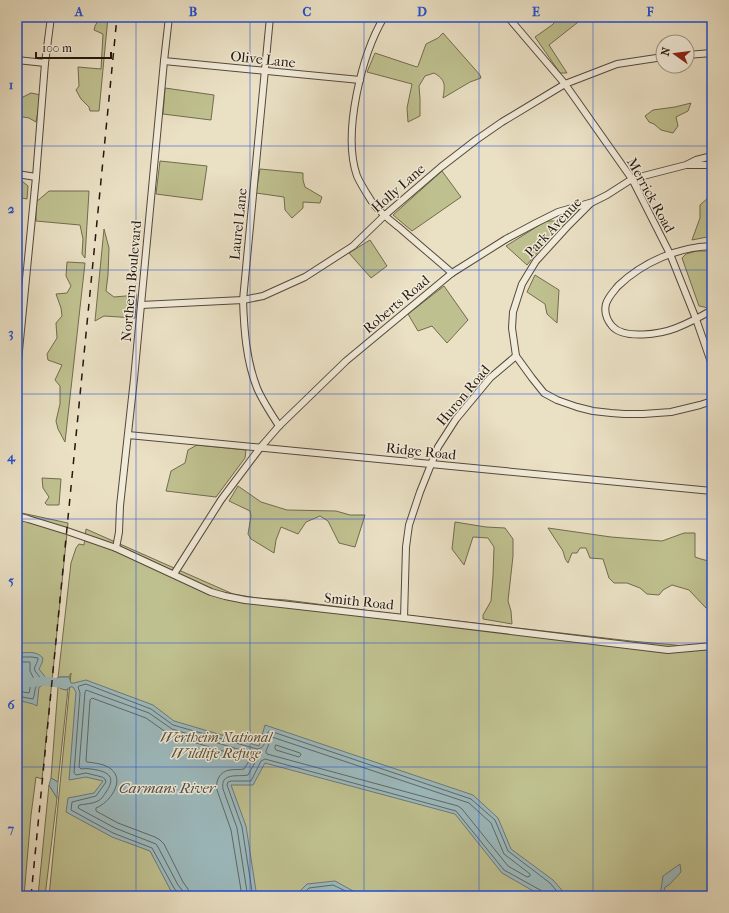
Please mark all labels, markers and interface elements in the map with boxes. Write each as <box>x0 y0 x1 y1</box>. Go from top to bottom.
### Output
text: A <box>74 4 84 19</box>
text: B <box>189 4 198 19</box>
text: C <box>303 4 312 19</box>
text: D <box>417 4 427 19</box>
text: E <box>532 4 540 19</box>
text: F <box>646 4 654 19</box>
scale bar <box>36 34 111 60</box>
north arrow <box>655 34 695 74</box>
text: 100 m <box>42 41 72 55</box>
text: N <box>658 45 673 57</box>
street label: Olive Lane <box>230 48 296 71</box>
text: 1 <box>9 77 14 92</box>
street label: Merrick Road <box>623 155 678 236</box>
street label: Holly Lane <box>368 160 429 216</box>
street label: Laurel Lane <box>226 187 251 261</box>
street label: Park Avenue <box>521 194 586 261</box>
text: 2 <box>8 201 15 216</box>
street label: Northern Boulevard <box>118 219 145 342</box>
street label: Roberts Road <box>360 271 433 337</box>
text: 3 <box>8 325 14 341</box>
street label: Huron Road <box>433 361 494 429</box>
street label: Ridge Road <box>385 439 457 464</box>
text: 4 <box>6 449 16 465</box>
text: 5 <box>8 573 14 588</box>
street label: Smith Road <box>323 589 395 614</box>
text: 6 <box>7 697 15 712</box>
park label: Wertheim National Wildlife Refuge <box>160 729 273 762</box>
water label: Carmans River <box>119 779 217 797</box>
text: 7 <box>7 821 15 836</box>

